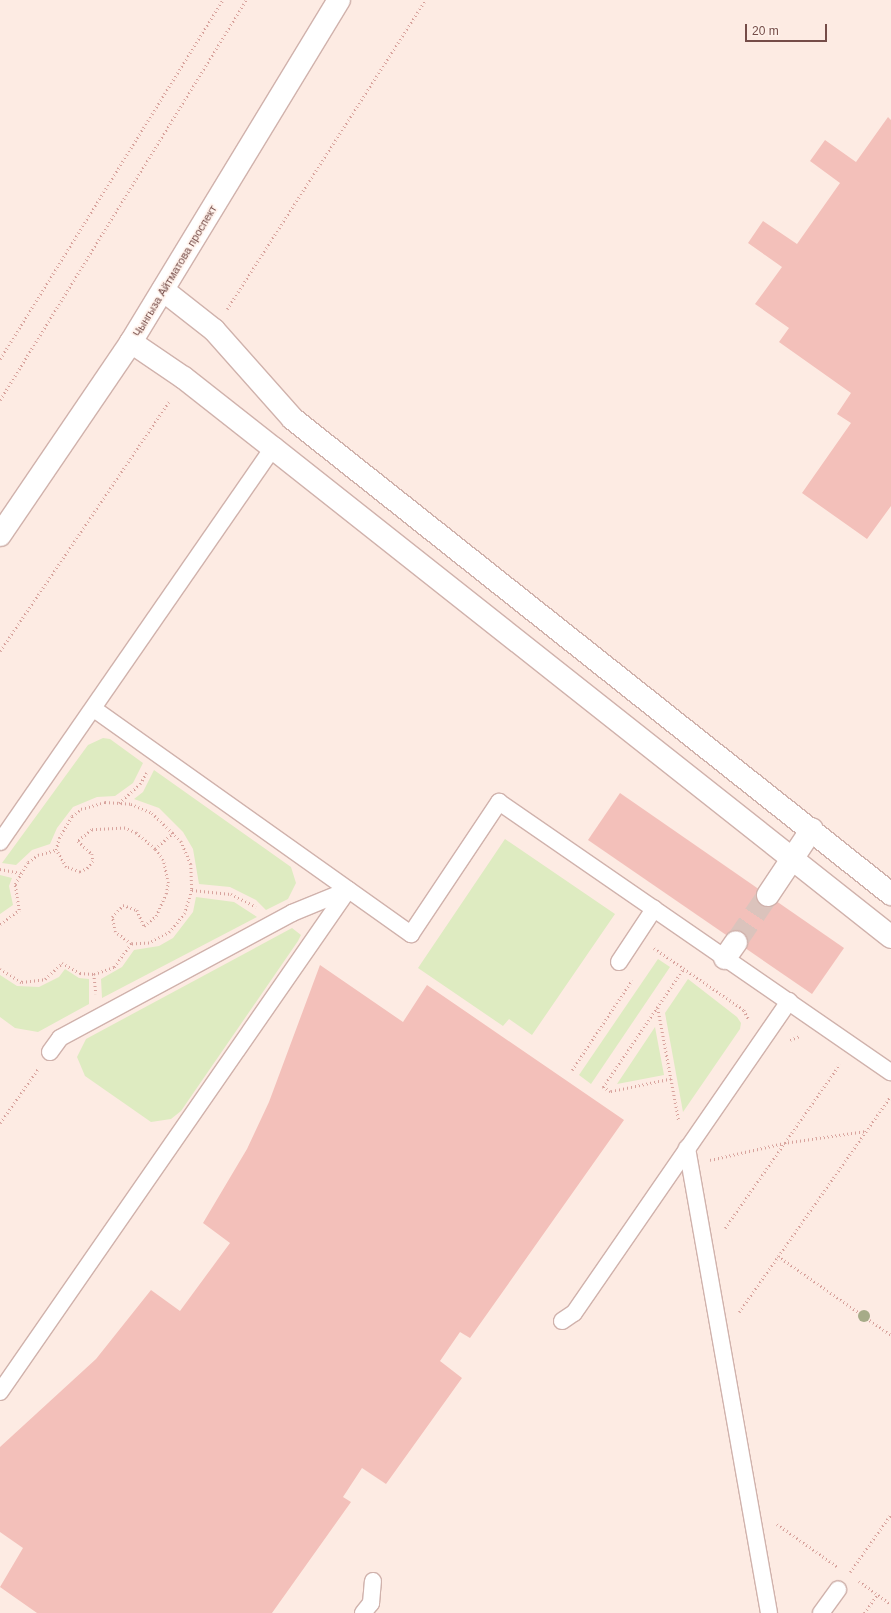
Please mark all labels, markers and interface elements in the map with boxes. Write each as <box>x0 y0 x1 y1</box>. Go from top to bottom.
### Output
scale bar <box>747 16 829 42</box>
text: 20 m <box>752 24 779 38</box>
street label: Чынгыза Айтматова проспект <box>130 203 220 339</box>

